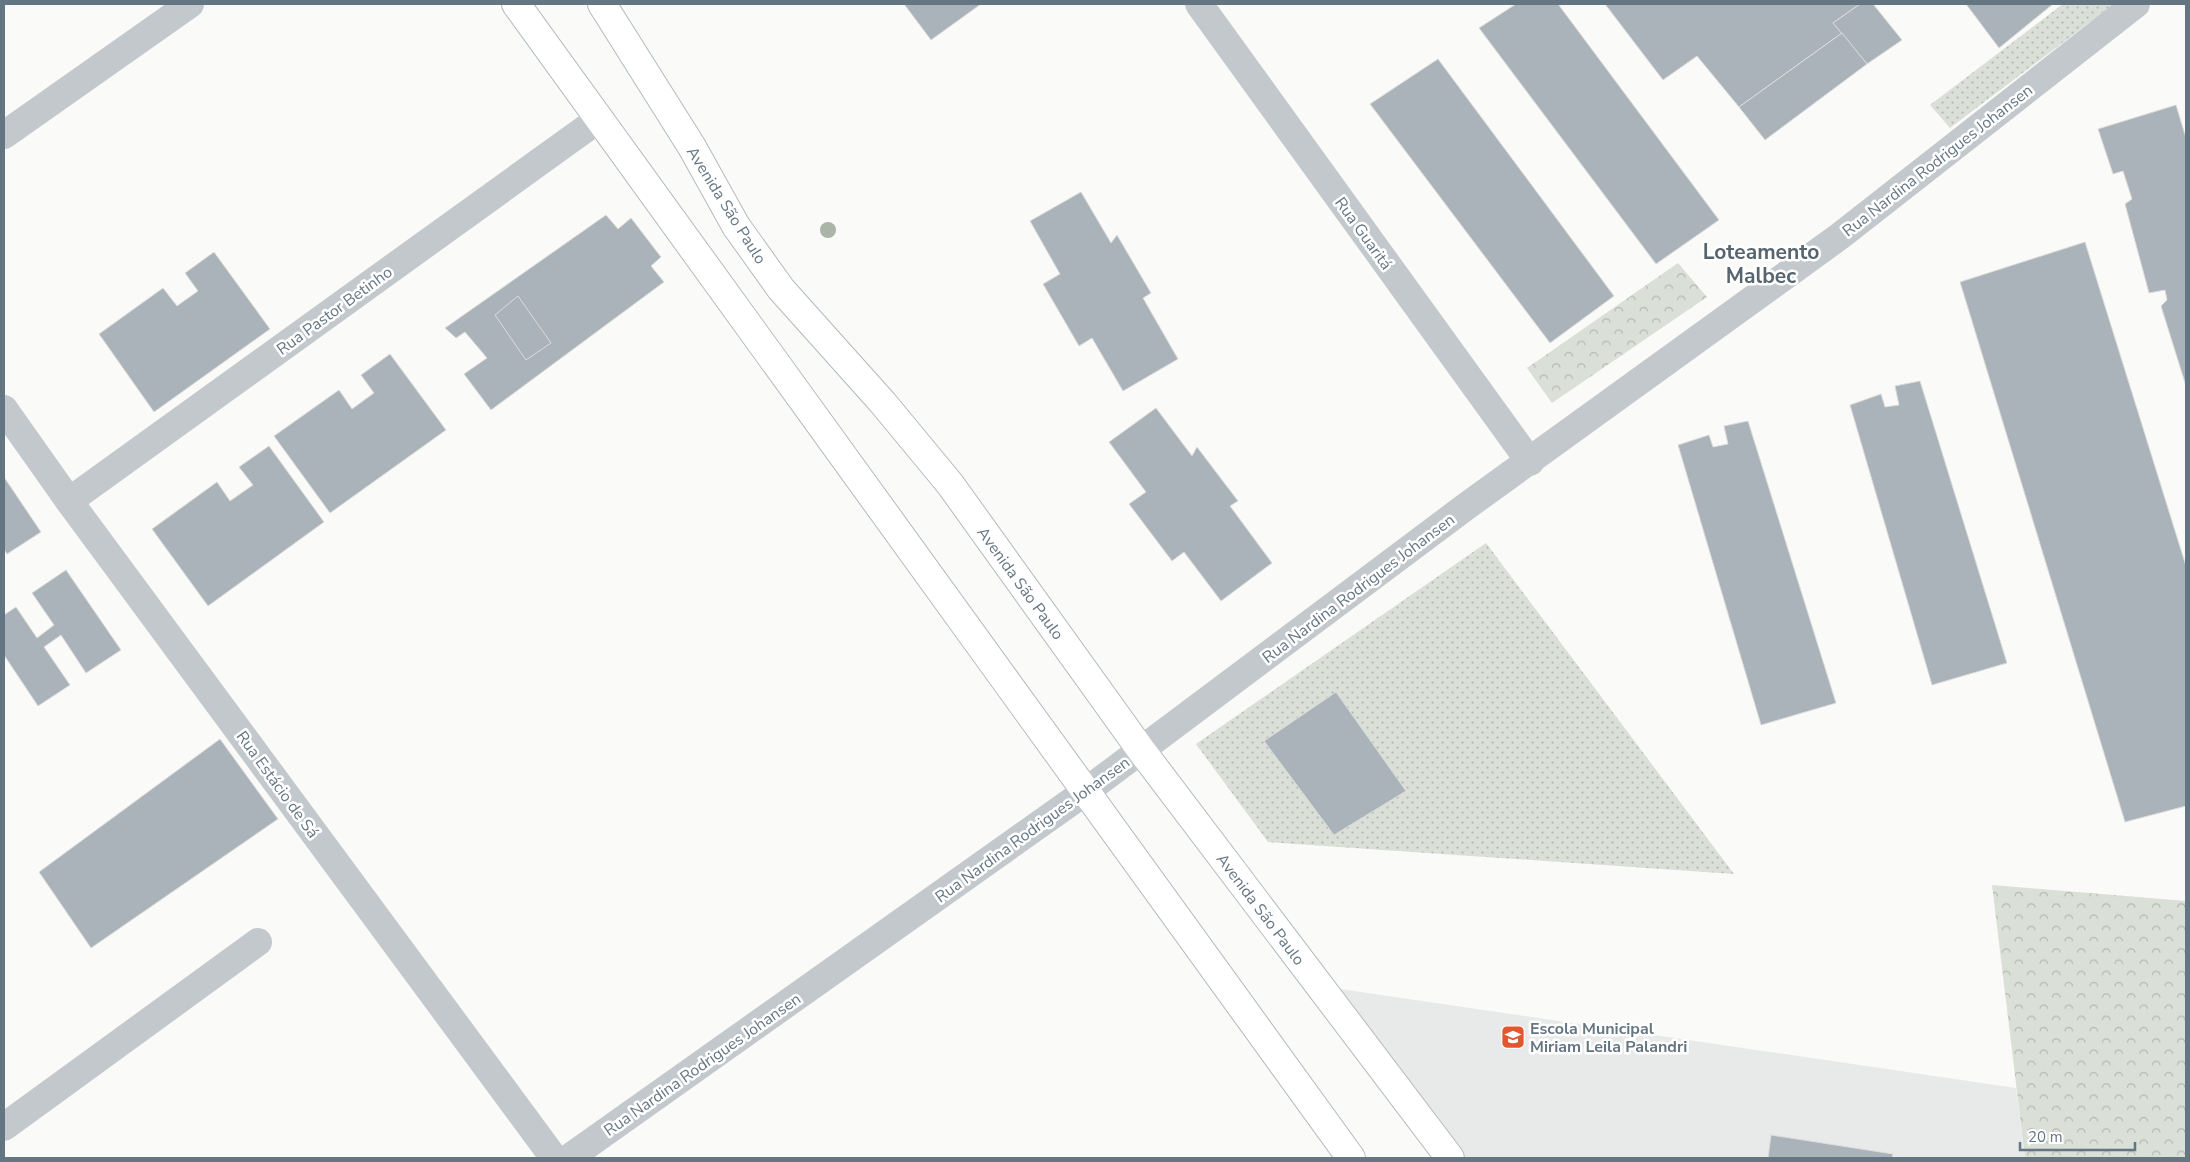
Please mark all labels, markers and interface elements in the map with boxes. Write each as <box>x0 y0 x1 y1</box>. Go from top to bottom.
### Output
street label: Rua Nardina Rodrigues Johansen <box>1838 80 2037 242</box>
street label: Avenida São Paulo <box>681 143 771 269</box>
street label: Rua Guaritá <box>1329 193 1397 274</box>
district label: Loteamento Malbec <box>1703 238 1819 290</box>
street label: Rua Pastor Betinho <box>272 261 397 360</box>
street label: Rua Nardina Rodrigues Johansen <box>1258 509 1459 669</box>
street label: Avenida São Paulo <box>972 523 1069 645</box>
street label: Rua Estácio de Sá <box>231 727 324 843</box>
street label: Rua Nardina Rodrigues Johansen <box>931 752 1134 908</box>
street label: Avenida São Paulo <box>1211 849 1310 970</box>
street label: Rua Nardina Rodrigues Johansen <box>600 988 805 1141</box>
place label: Escola Municipal Miriam Leila Palandri <box>1530 1018 1687 1058</box>
school or university icon: Escola Municipal Miriam Leila Palandri <box>1500 1024 1526 1050</box>
scale bar <box>2020 1120 2135 1152</box>
text: 20 m <box>2028 1127 2063 1147</box>

